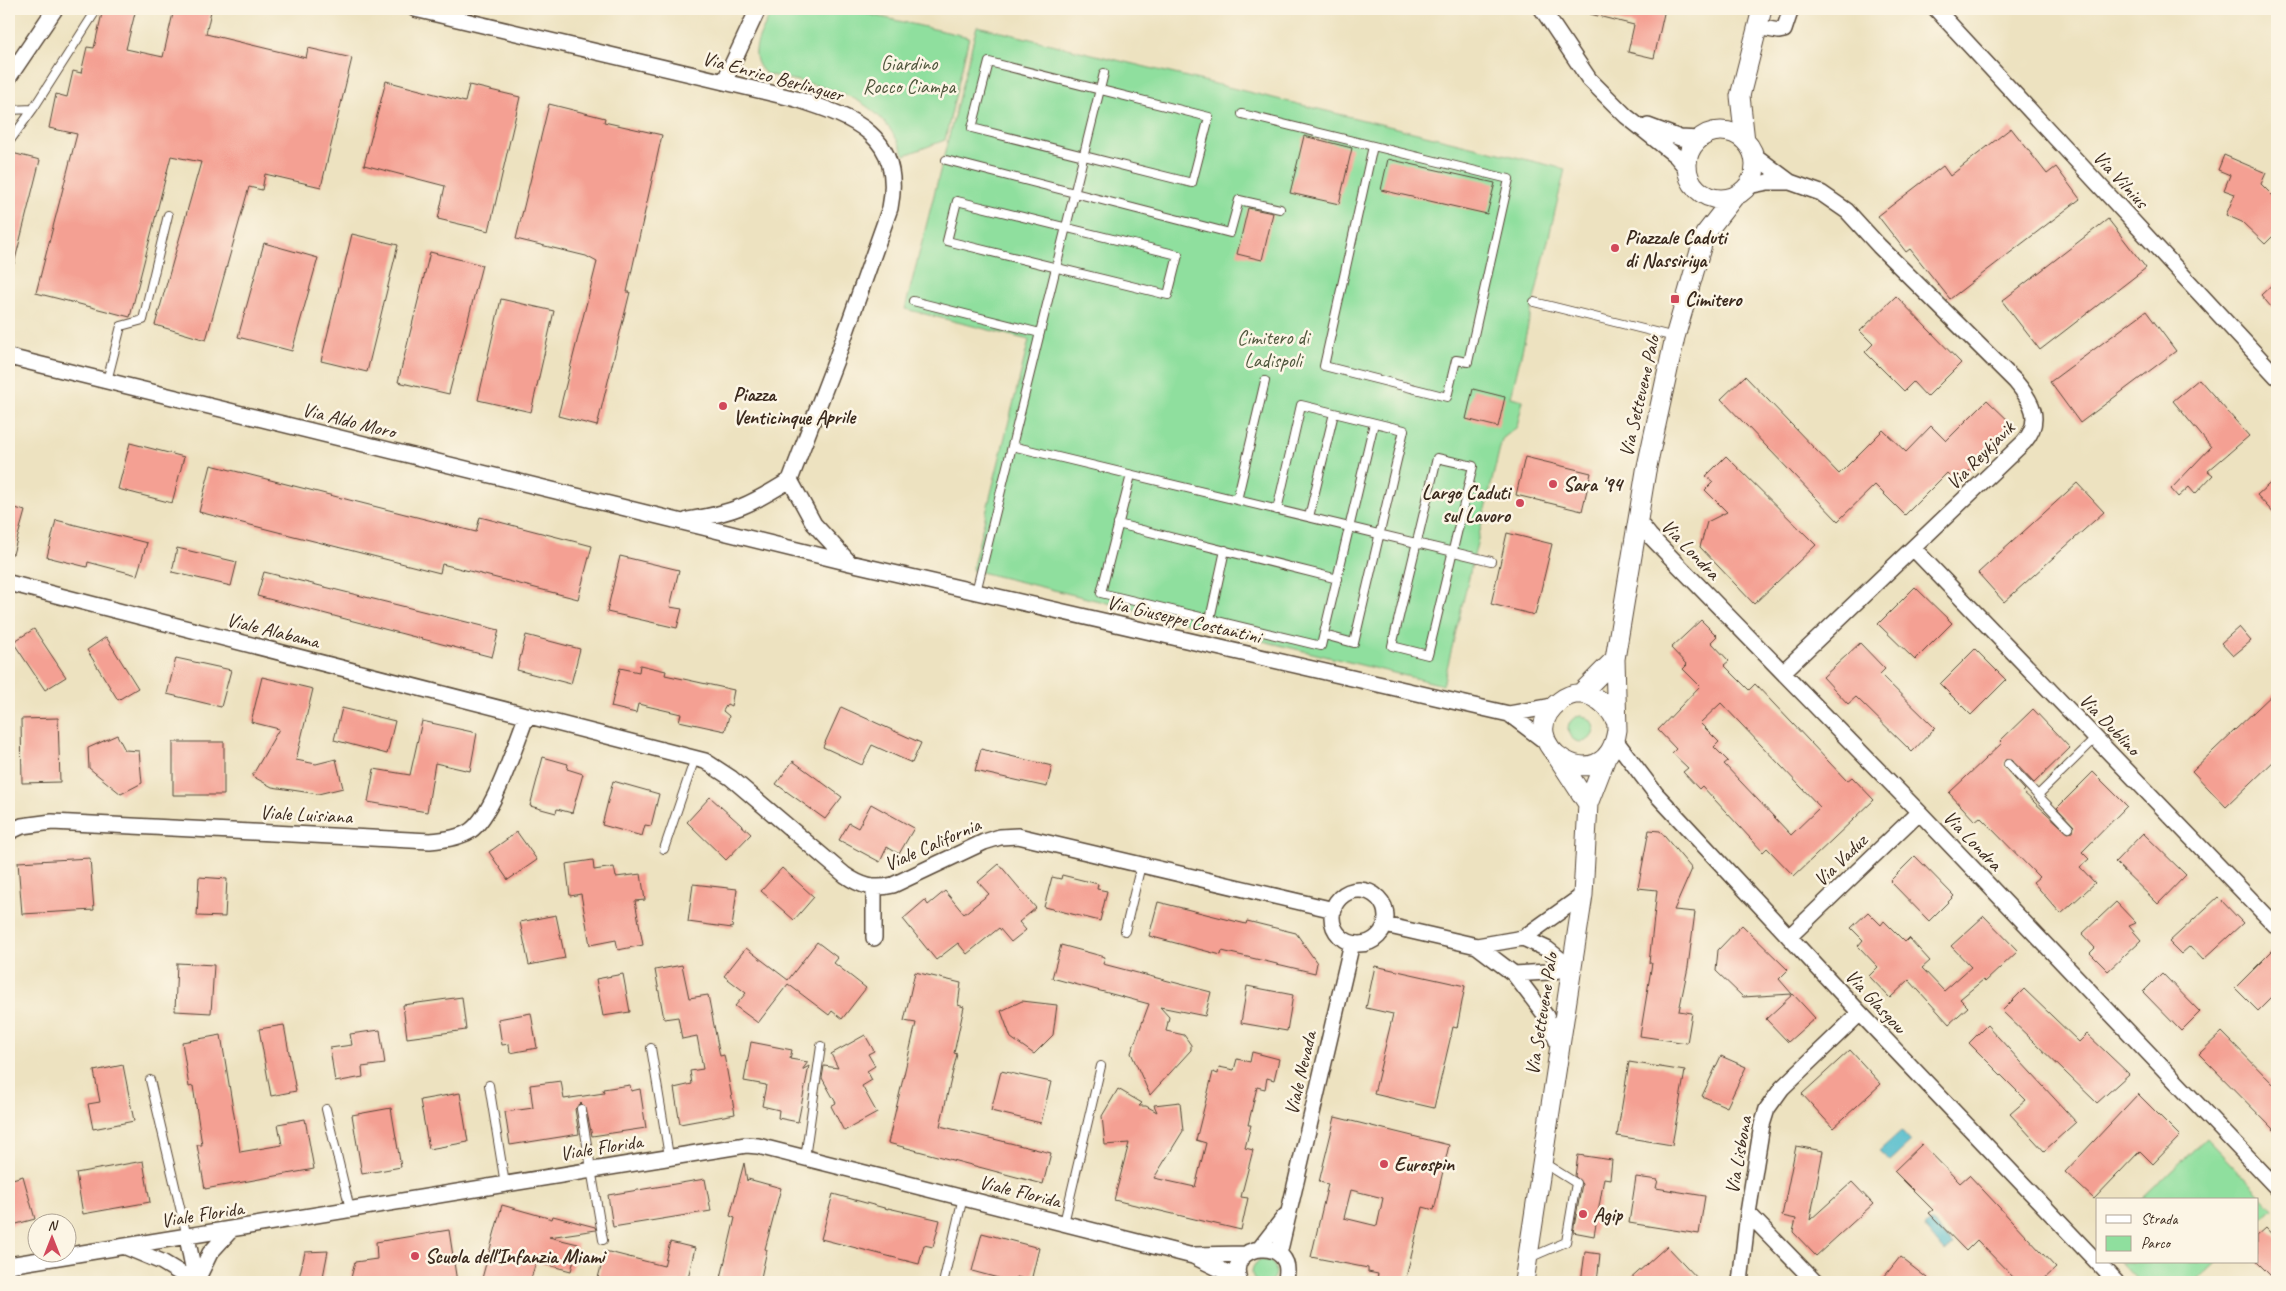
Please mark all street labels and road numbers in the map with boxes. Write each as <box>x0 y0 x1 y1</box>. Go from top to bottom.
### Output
street label: Via Enrico Berlinguer <box>700 46 848 108</box>
street label: Via Vilnius <box>2088 145 2155 215</box>
street label: Via Settevene Palo <box>1613 331 1666 459</box>
street label: Via Aldo Moro <box>300 397 400 445</box>
street label: Via Reykjavik <box>1941 415 2021 495</box>
street label: Via Londra <box>1656 514 1726 586</box>
street label: Via Giuseppe Costantini <box>1104 590 1266 650</box>
street label: Viale Alabama <box>224 607 324 654</box>
street label: Via Dublino <box>2074 688 2147 762</box>
street label: Viale Luisiana <box>259 800 355 829</box>
street label: Via Londra <box>1938 805 2008 877</box>
street label: Viale California <box>880 811 986 877</box>
street label: Via Vaduz <box>1808 828 1874 892</box>
street label: Via Settevene Palo <box>1519 949 1564 1077</box>
street label: Via Glasgow <box>1840 964 1913 1040</box>
street label: Viale Nevada <box>1279 1027 1323 1117</box>
street label: Via Lisbona <box>1719 1112 1758 1196</box>
street label: Viale Florida <box>558 1128 646 1166</box>
street label: Viale Florida <box>977 1169 1065 1214</box>
street label: Viale Florida <box>159 1195 247 1233</box>

